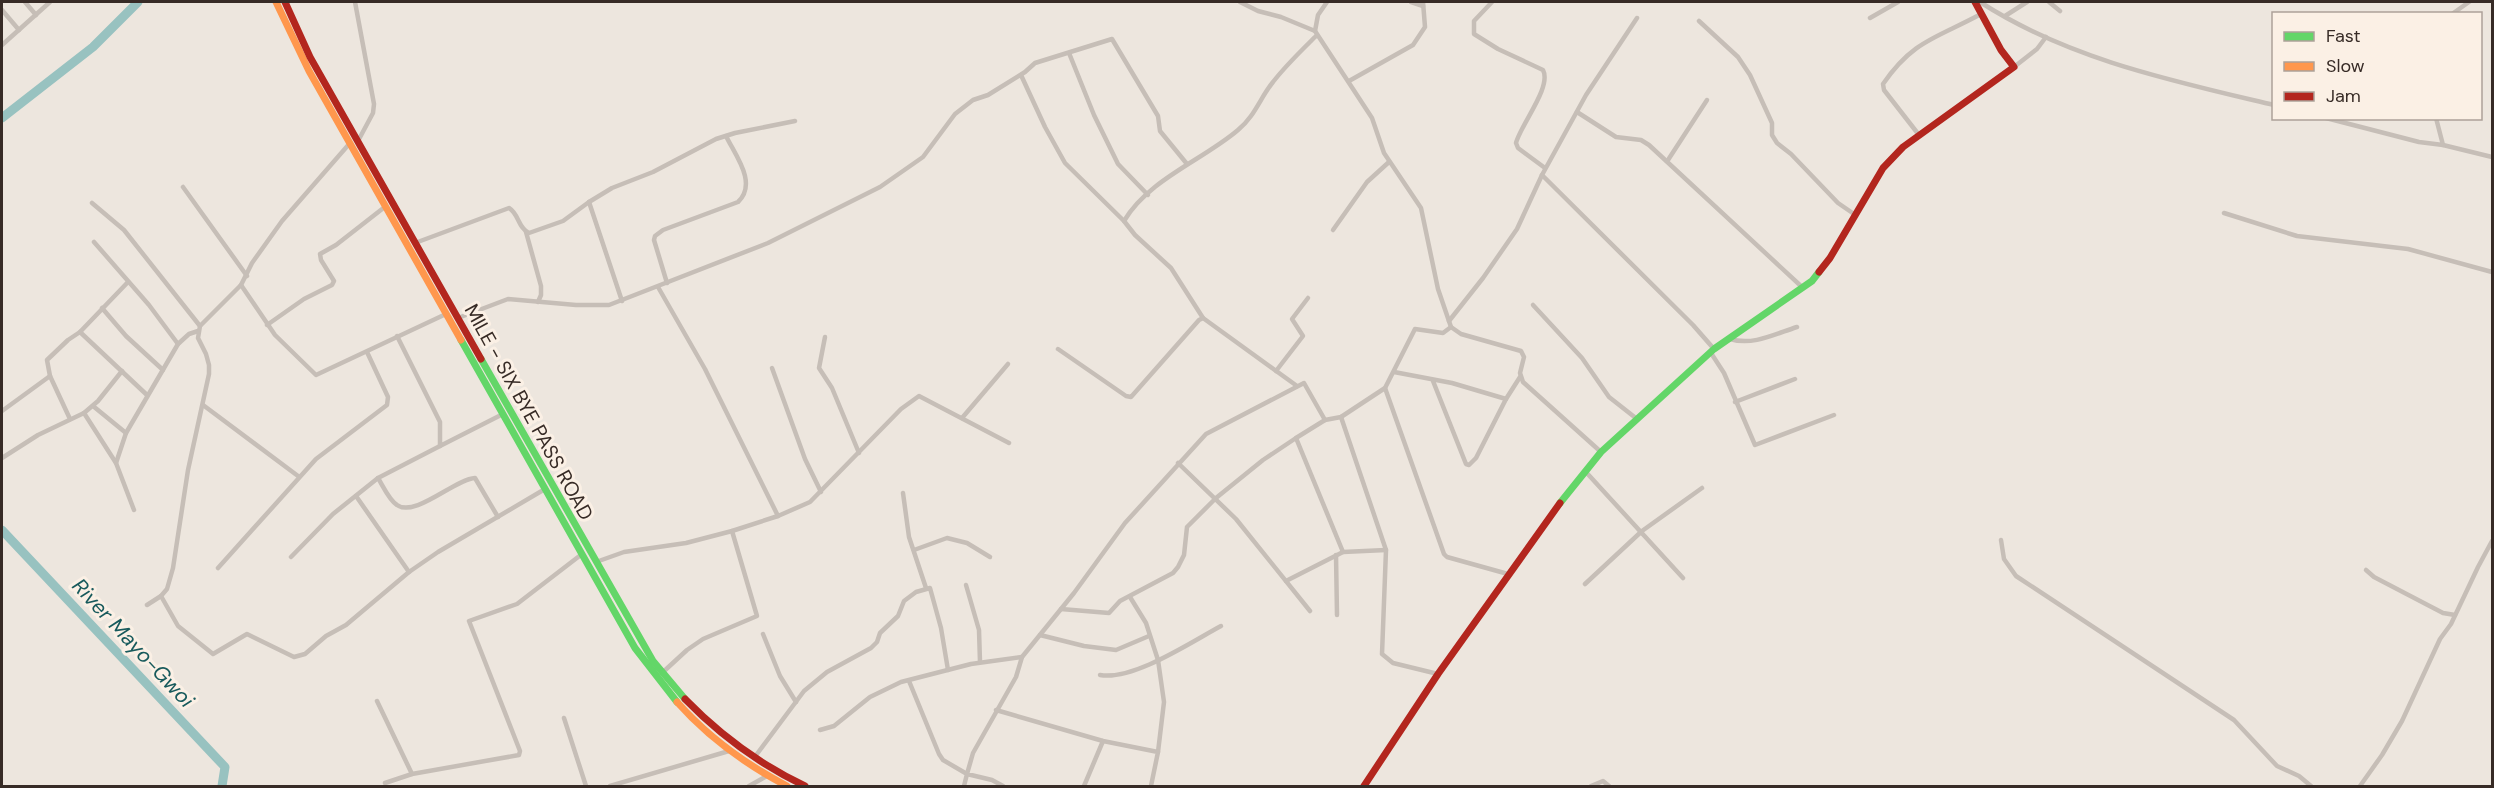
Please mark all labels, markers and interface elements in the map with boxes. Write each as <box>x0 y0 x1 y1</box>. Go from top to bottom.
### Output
legend <box>2272 12 2482 120</box>
text: Fast <box>2326 24 2361 48</box>
text: Slow <box>2326 54 2365 78</box>
text: Jam <box>2326 84 2361 108</box>
street label: MILE - SIX BYE PASS ROAD <box>459 299 599 525</box>
water label: River Mayo-Gwoi <box>66 572 201 714</box>

